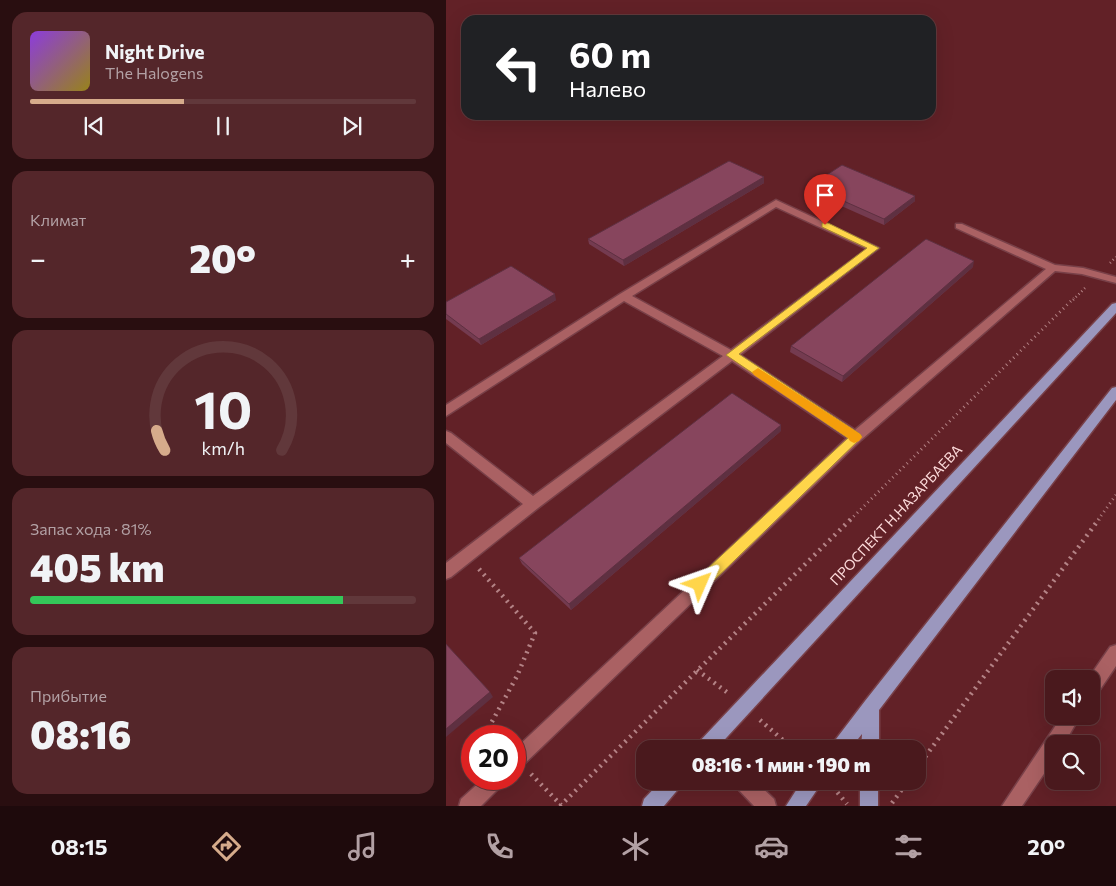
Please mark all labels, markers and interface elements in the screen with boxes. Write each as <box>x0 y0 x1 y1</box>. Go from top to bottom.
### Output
text: 60 m <box>569 32 651 75</box>
icon: left <box>486 35 551 100</box>
text: Night Drive <box>105 40 205 63</box>
text: The Halogens <box>105 63 203 82</box>
text: Налево <box>569 75 646 102</box>
icon: previous <box>80 112 108 140</box>
icon: pause <box>209 112 237 140</box>
icon: next <box>338 112 366 140</box>
pin <box>804 174 846 225</box>
icon: arrive <box>811 181 839 209</box>
text: Климат <box>30 210 86 229</box>
text: 20° <box>189 234 256 281</box>
text: − <box>30 241 46 275</box>
text: + <box>400 241 416 275</box>
text: 10 <box>194 376 252 440</box>
text: km/h <box>201 437 245 459</box>
street label: ПРОСПЕКТ Н.НАЗАРБАЕВА <box>826 441 965 588</box>
text: Запас хода · 81% <box>30 519 152 538</box>
text: 405 km <box>30 543 164 590</box>
position arrow <box>673 557 725 609</box>
map controls <box>1045 670 1100 790</box>
button: sound <box>1045 670 1100 725</box>
text: Прибытие <box>30 686 107 705</box>
text: 08:16 <box>30 710 131 757</box>
speed limit sign: 20 <box>461 725 526 790</box>
button: search <box>1045 735 1100 790</box>
text: 08:16 · 1 мин · 190 m <box>692 753 870 776</box>
icon: directions <box>209 829 244 864</box>
icon: music <box>345 829 380 864</box>
icon: phone <box>482 829 517 864</box>
icon: climate <box>618 829 653 864</box>
icon: car <box>754 829 789 864</box>
icon: filters <box>891 829 926 864</box>
text: 08:15 <box>51 833 108 860</box>
text: 20° <box>1027 833 1065 860</box>

